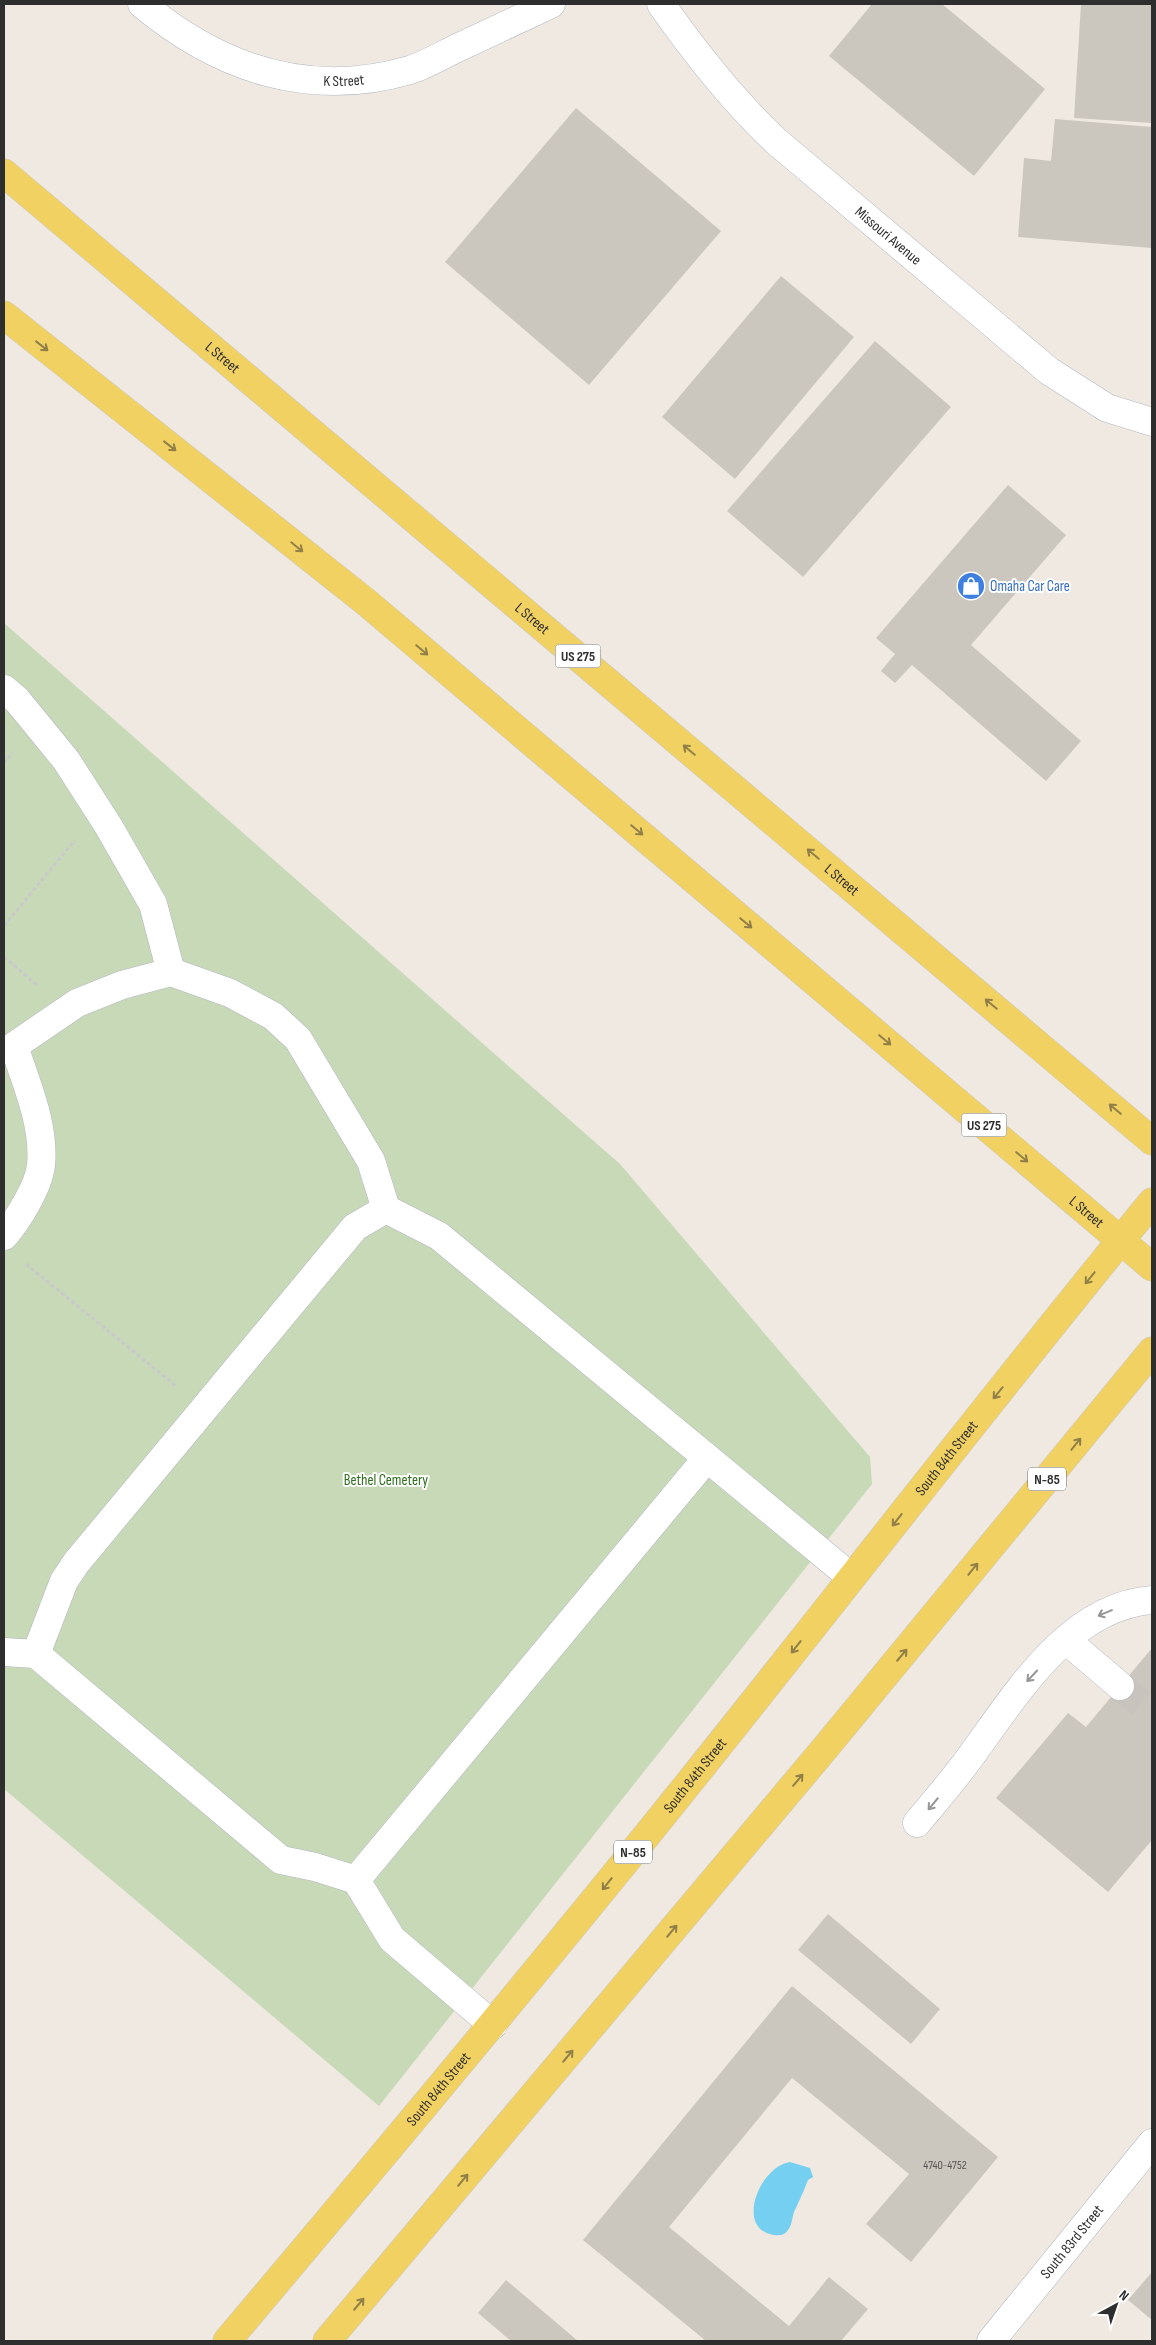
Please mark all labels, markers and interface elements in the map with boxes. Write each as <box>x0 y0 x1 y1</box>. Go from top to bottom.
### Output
street label: K Street <box>323 70 366 91</box>
street label: Missouri Avenue <box>851 203 925 269</box>
street label: L Street <box>201 338 244 378</box>
one-way arrow <box>35 340 48 351</box>
one-way arrow <box>163 440 176 451</box>
one-way arrow <box>290 541 303 552</box>
shop icon: Omaha Car Care <box>956 571 986 601</box>
place label: Omaha Car Care <box>990 577 1070 596</box>
street label: L Street <box>511 599 554 639</box>
road number: US 275 <box>556 644 600 668</box>
one-way arrow <box>416 645 429 656</box>
one-way arrow <box>683 744 696 755</box>
one-way arrow <box>630 825 643 836</box>
one-way arrow <box>807 849 820 860</box>
street label: L Street <box>820 860 863 900</box>
one-way arrow <box>739 917 752 928</box>
one-way arrow <box>985 999 998 1010</box>
one-way arrow <box>878 1035 891 1046</box>
one-way arrow <box>1109 1104 1122 1115</box>
road number: US 275 <box>962 1114 1006 1136</box>
one-way arrow <box>1015 1151 1028 1162</box>
street label: L Street <box>1065 1192 1108 1232</box>
one-way arrow <box>1084 1272 1095 1285</box>
one-way arrow <box>992 1386 1003 1399</box>
street label: South 84th Street <box>911 1417 983 1500</box>
one-way arrow <box>1070 1437 1081 1450</box>
road number: N-85 <box>1028 1468 1066 1490</box>
park label: Bethel Cemetery <box>344 1471 428 1490</box>
one-way arrow <box>891 1513 902 1526</box>
one-way arrow <box>967 1563 978 1576</box>
one-way arrow <box>1098 1609 1113 1618</box>
one-way arrow <box>791 1641 802 1654</box>
one-way arrow <box>896 1649 907 1662</box>
one-way arrow <box>1026 1669 1038 1682</box>
street label: South 84th Street <box>659 1734 731 1817</box>
one-way arrow <box>792 1774 803 1787</box>
one-way arrow <box>927 1797 938 1810</box>
road number: N-85 <box>614 1840 652 1864</box>
one-way arrow <box>602 1877 613 1890</box>
one-way arrow <box>667 1925 678 1938</box>
street label: South 84th Street <box>403 2048 475 2130</box>
one-way arrow <box>562 2049 574 2062</box>
house number: 4740-4752 <box>923 2158 967 2173</box>
one-way arrow <box>458 2174 469 2187</box>
street label: South 83rd Street <box>1036 2201 1108 2283</box>
north arrow <box>1091 2280 1141 2330</box>
text: N <box>1116 2287 1132 2304</box>
one-way arrow <box>353 2298 364 2311</box>

